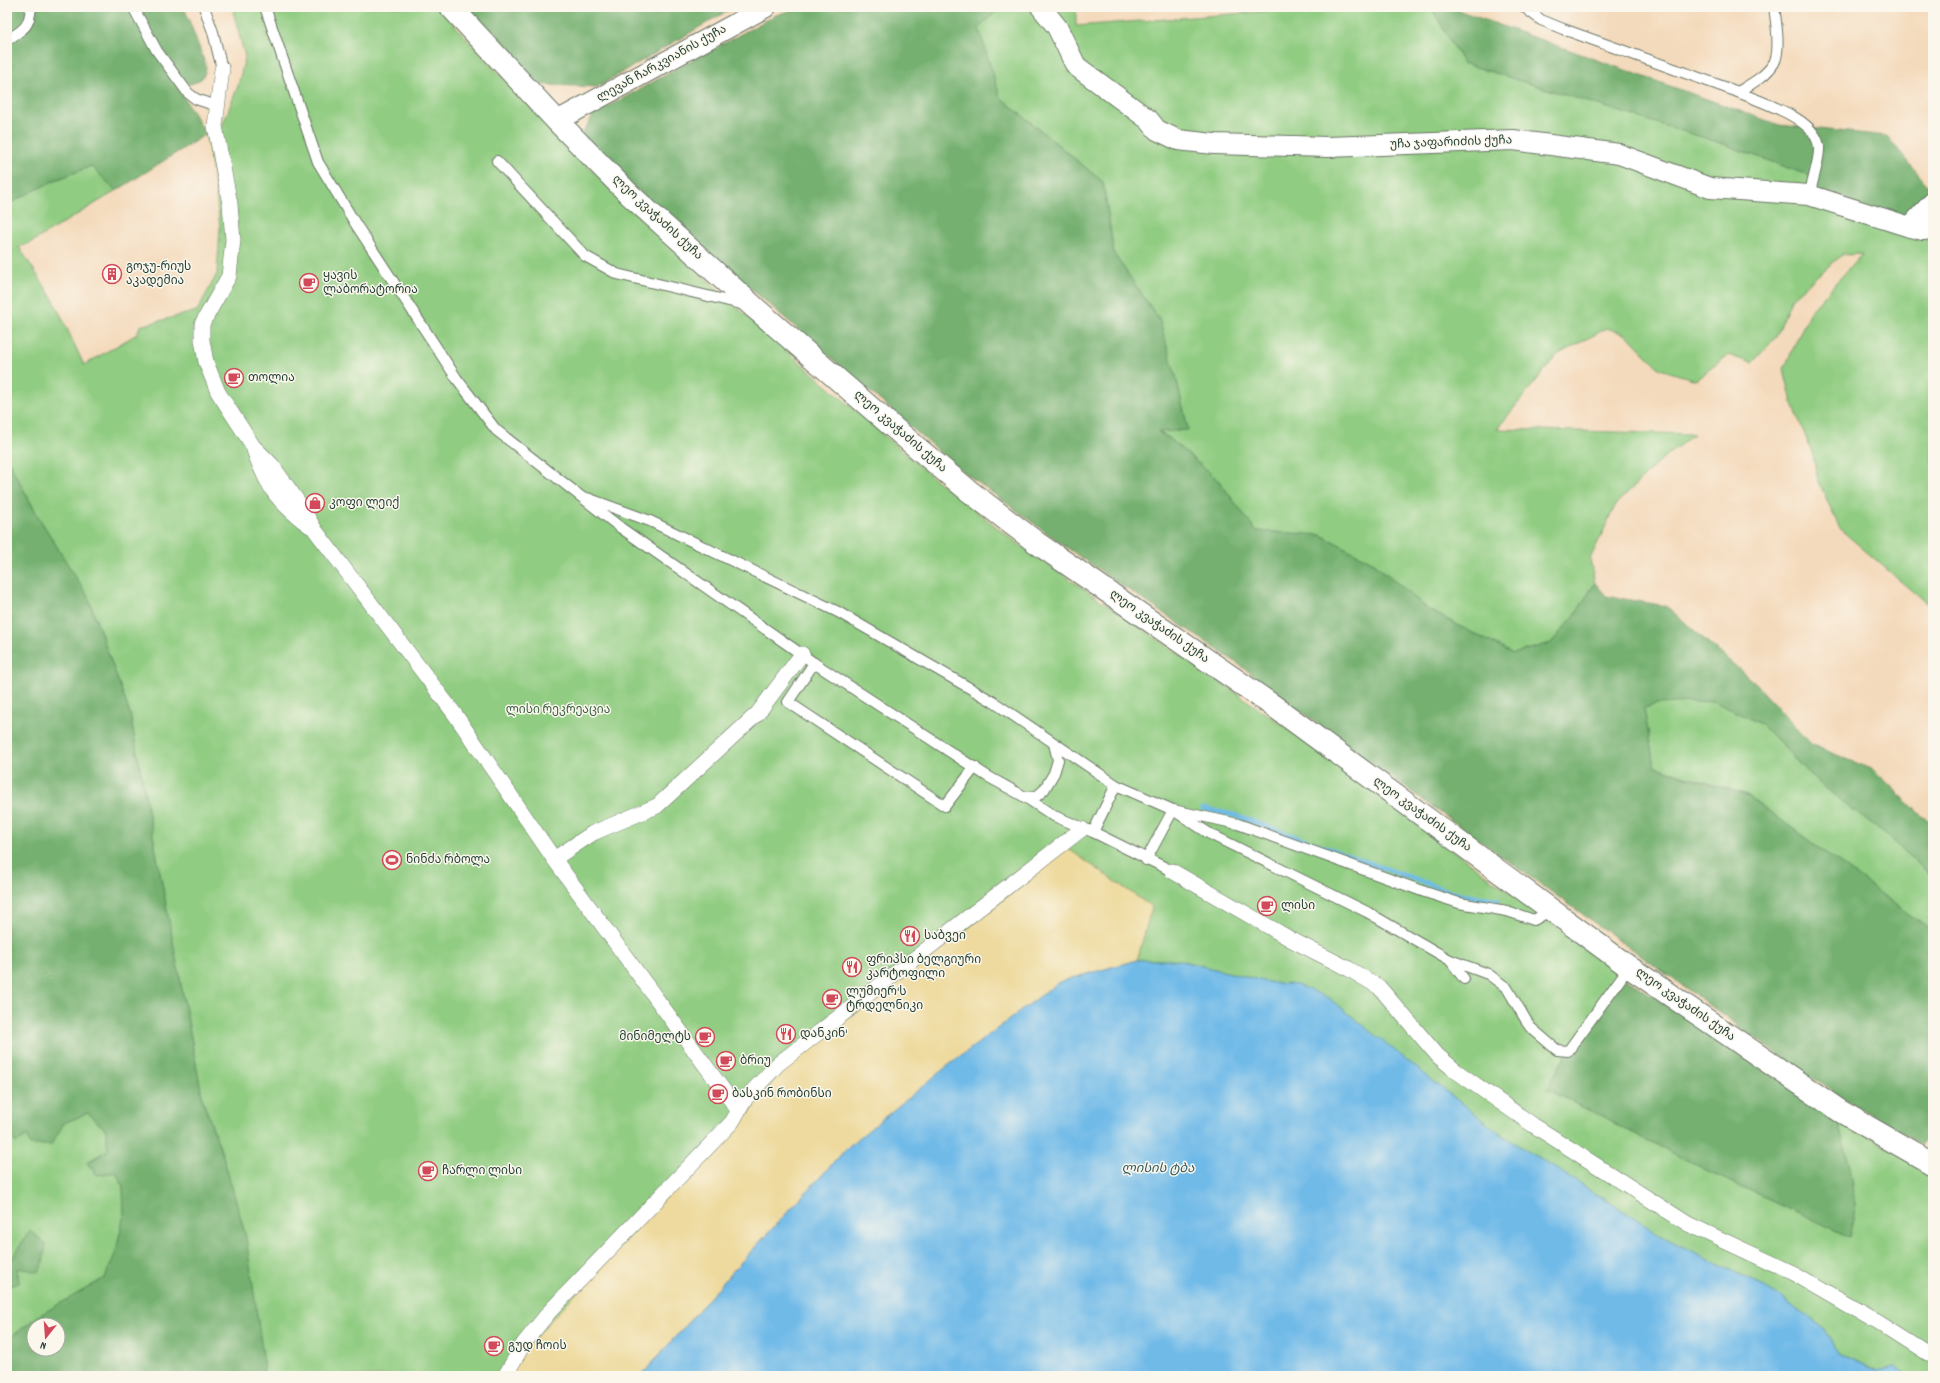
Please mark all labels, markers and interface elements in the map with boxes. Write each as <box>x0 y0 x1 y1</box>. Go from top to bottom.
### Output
street label: ლევან ჩარკვიანის ქუჩა <box>594 21 730 107</box>
street label: უჩა ჯაფარიძის ქუჩა <box>1389 132 1513 154</box>
street label: ლეო კვაჭაძის ქუჩა <box>608 172 706 264</box>
place label: გოჯუ-რიუს აკადემია <box>126 259 191 290</box>
building icon: გოჯუ-რიუს აკადემია <box>101 263 123 285</box>
place label: ყავის ლაბორატორია <box>323 268 418 299</box>
cafe icon: ყავის ლაბორატორია <box>298 272 320 294</box>
cafe icon: თოლია <box>223 367 245 389</box>
place label: თოლია <box>248 370 295 387</box>
street label: ლეო კვაჭაძის ქუჩა <box>850 387 950 477</box>
shop icon: კოფი ლეიქ <box>304 492 326 514</box>
place label: კოფი ლეიქ <box>329 495 399 512</box>
street label: ლეო კვაჭაძის ქუჩა <box>1106 586 1212 668</box>
park label: ლისი რეკრეაცია <box>506 702 610 719</box>
street label: ლეო კვაჭაძის ქუჩა <box>1369 773 1475 857</box>
sports icon: ნინძა რბოლა <box>381 849 403 871</box>
place label: ნინძა რბოლა <box>406 852 490 869</box>
cafe icon: ლისი <box>1256 895 1278 917</box>
place label: ლისი <box>1281 898 1315 915</box>
restaurant icon: საბვეი <box>899 925 921 947</box>
place label: საბვეი <box>924 928 966 945</box>
place label: ფრიპსი ბელგიური კარტოფილი <box>866 952 981 983</box>
restaurant icon: ფრიპსი ბელგიური კარტოფილი <box>841 956 863 978</box>
street label: ლეო კვაჭაძის ქუჩა <box>1632 964 1738 1046</box>
place label: ლუმიერ'ს ტრდელნიკი <box>846 984 923 1015</box>
cafe icon: ლუმიერ'ს ტრდელნიკი <box>821 988 843 1010</box>
restaurant icon: დანკინ' <box>775 1023 797 1045</box>
cafe icon: მინიმელტს <box>694 1026 716 1048</box>
place label: დანკინ' <box>800 1026 848 1043</box>
place label: მინიმელტს <box>619 1029 691 1046</box>
cafe icon: ბრიუ <box>715 1050 737 1072</box>
place label: ბრიუ <box>740 1053 771 1070</box>
cafe icon: ბასკინ რობინსი <box>707 1083 729 1105</box>
place label: ბასკინ რობინსი <box>732 1086 832 1103</box>
cafe icon: ჩარლი ლისი <box>417 1160 439 1182</box>
water label: ლისის ტბა <box>1122 1160 1195 1179</box>
place label: ჩარლი ლისი <box>442 1163 522 1180</box>
north arrow <box>26 1317 66 1357</box>
cafe icon: გუდ ჩოის <box>483 1335 505 1357</box>
text: N <box>38 1336 49 1353</box>
place label: გუდ ჩოის <box>508 1338 567 1355</box>

